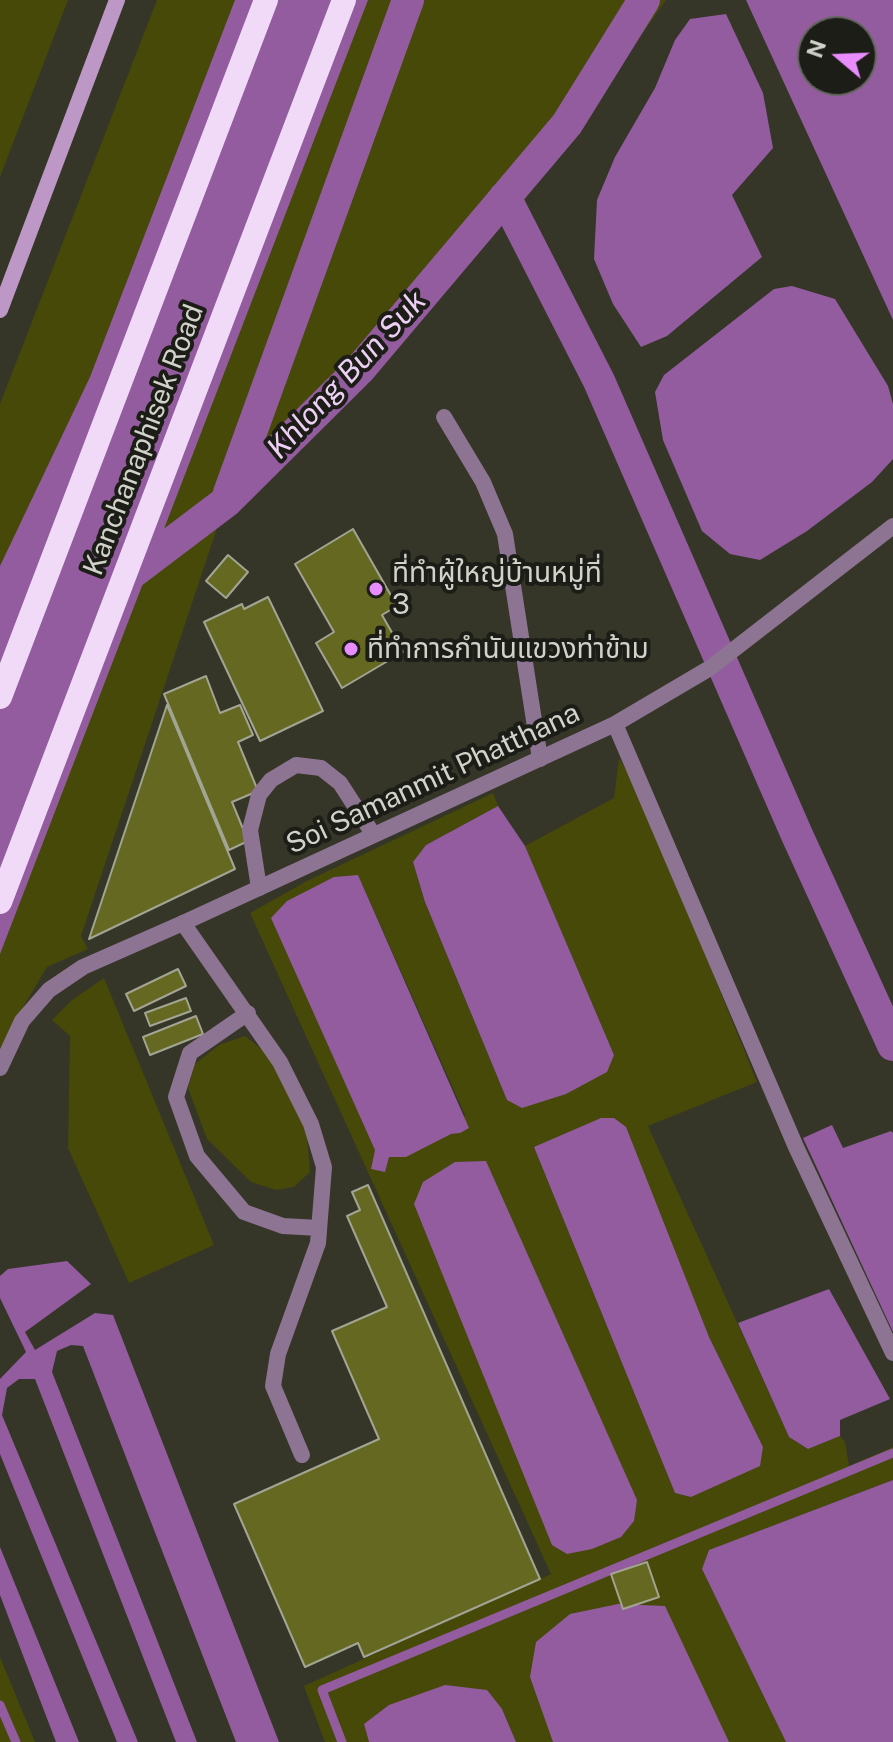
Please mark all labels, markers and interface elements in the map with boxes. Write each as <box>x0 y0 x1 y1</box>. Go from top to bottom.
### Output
north arrow <box>797 16 877 96</box>
text: N <box>801 36 831 61</box>
water label: Khlong Bun Suk <box>260 284 434 466</box>
street label: Kanchanaphisek Road <box>77 300 211 580</box>
place label: ที่ทำผู้ใหญ่บ้านหมู่ที่ 3 <box>392 556 602 622</box>
marker: ที่ทำผู้ใหญ่บ้านหมู่ที่ 3 <box>367 580 385 598</box>
place label: ที่ทำการกำนันแขวงท่าข้าม <box>367 632 649 666</box>
marker: ที่ทำการกำนันแขวงท่าข้าม <box>342 640 360 658</box>
street label: Soi Samanmit Phatthana <box>281 696 585 862</box>

